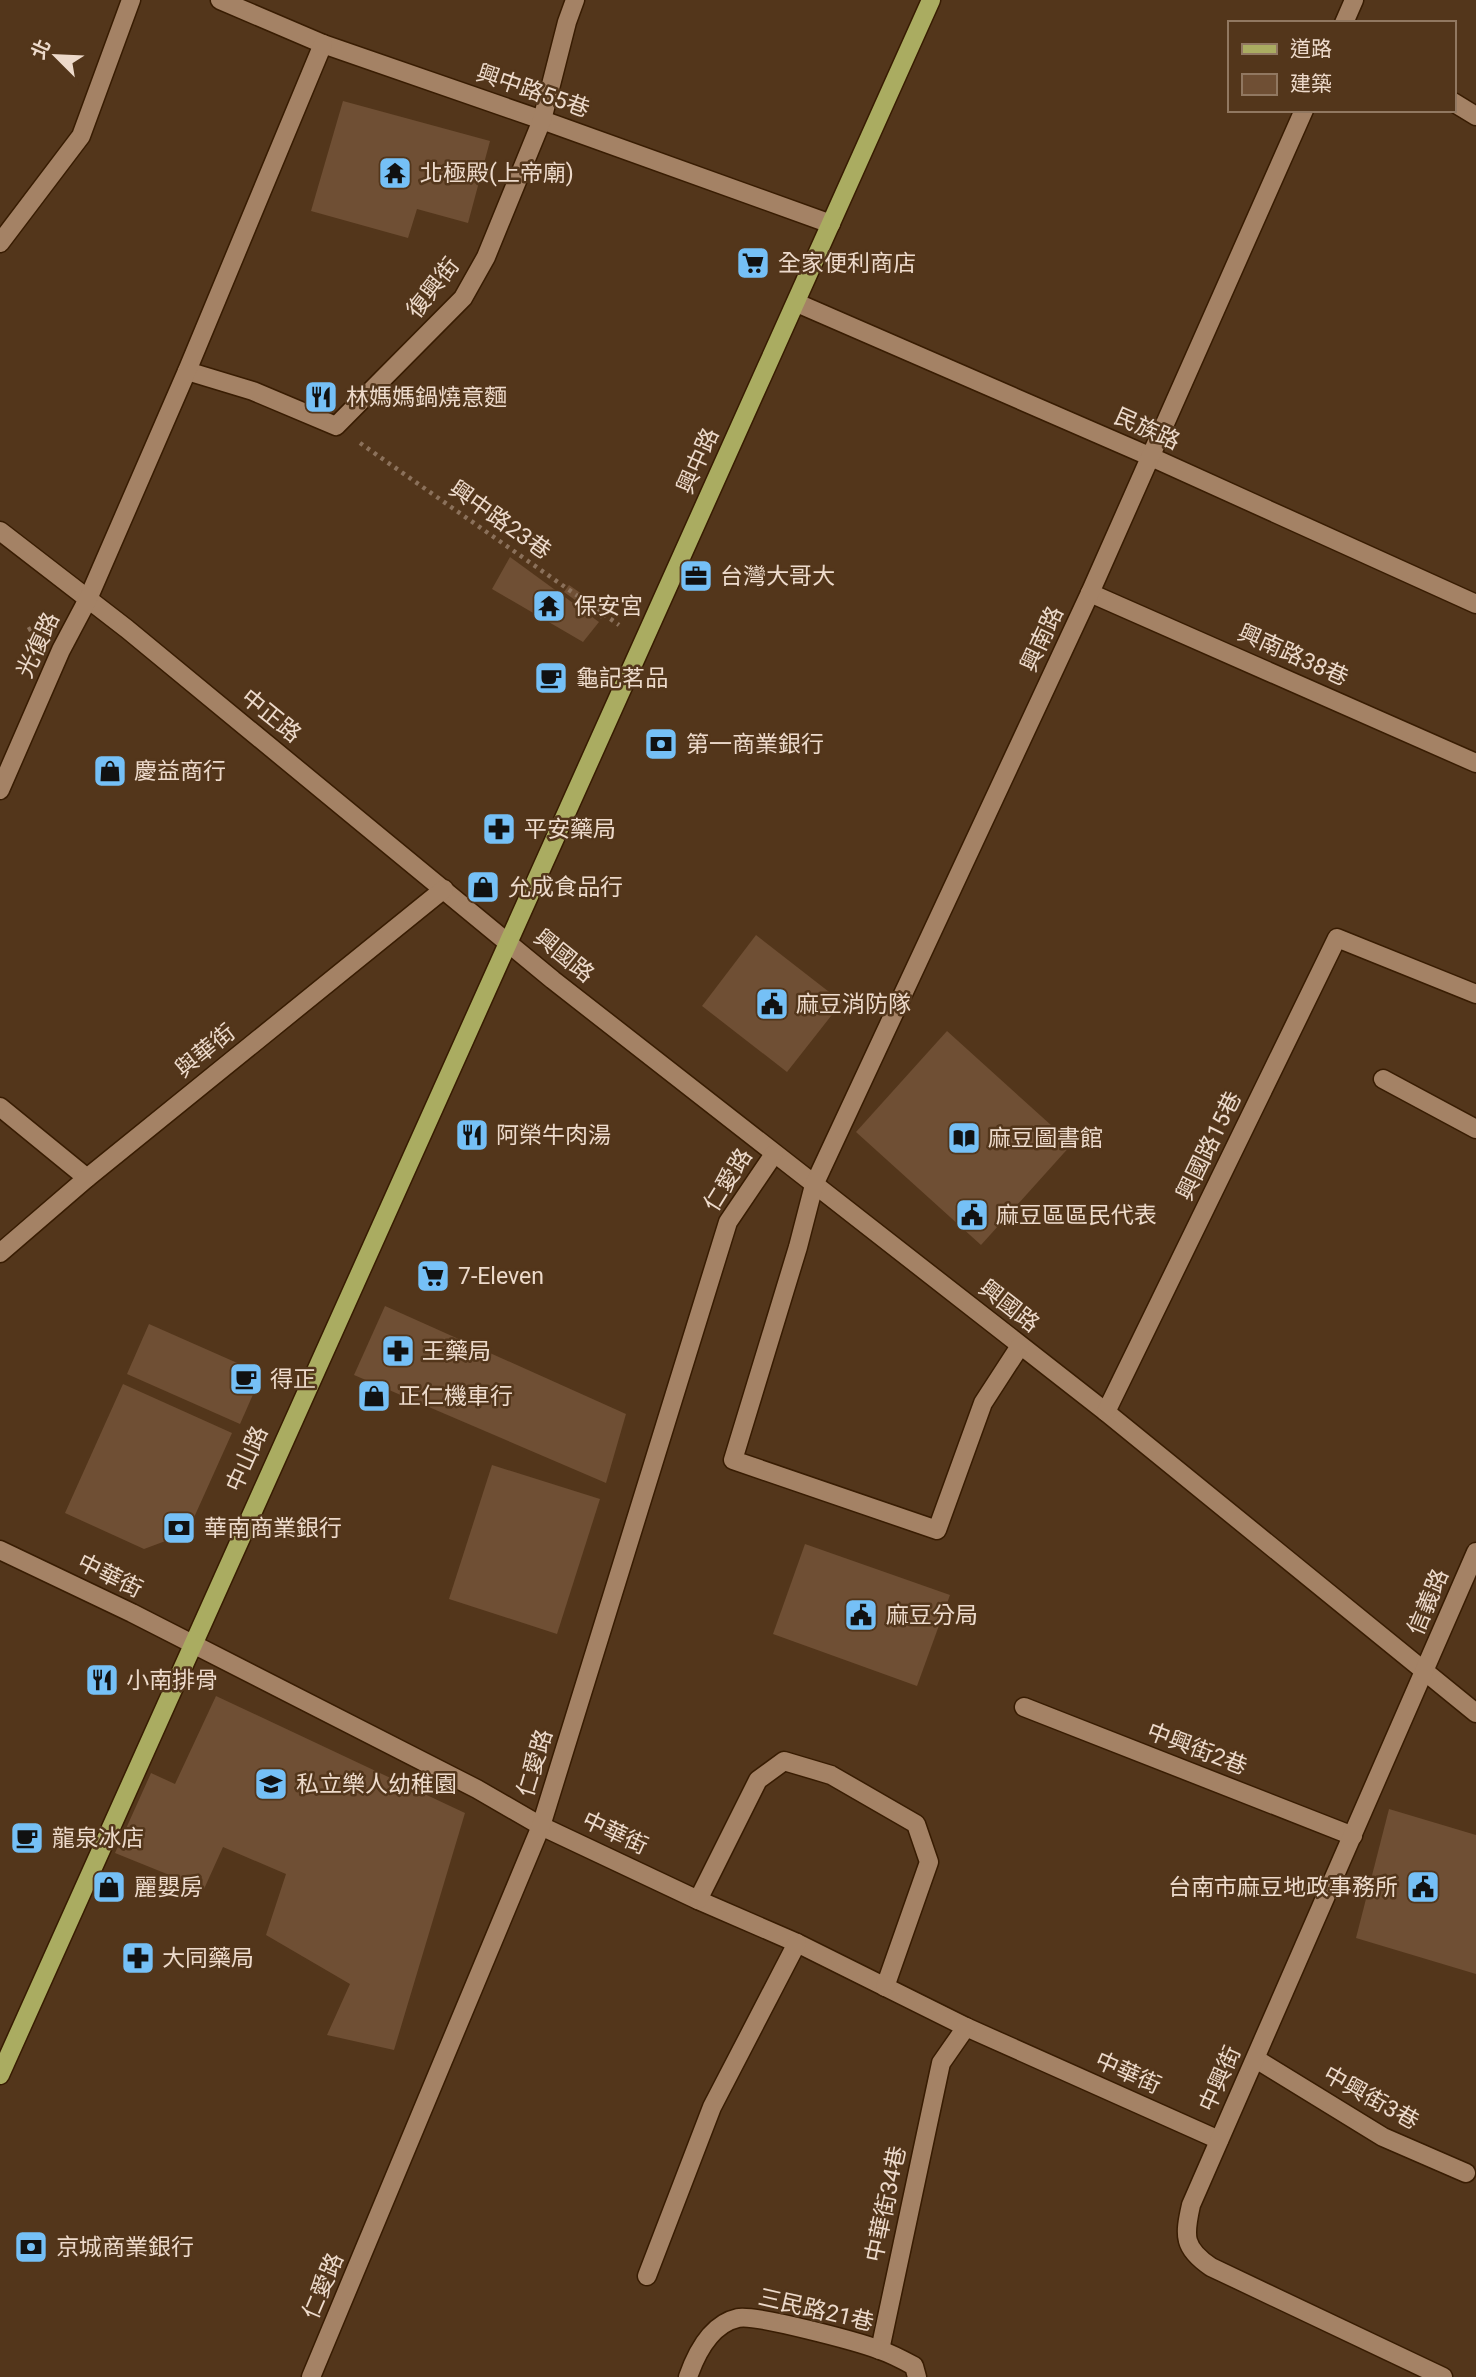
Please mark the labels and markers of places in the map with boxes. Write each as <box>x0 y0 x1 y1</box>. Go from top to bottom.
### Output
temple icon: 北極殿(上帝廟) <box>376 154 414 192</box>
place label: 北極殿(上帝廟) <box>420 160 574 187</box>
supermarket icon: 全家便利商店 <box>734 244 772 282</box>
place label: 全家便利商店 <box>778 250 916 277</box>
restaurant icon: 林媽媽鍋燒意麵 <box>302 378 340 416</box>
place label: 林媽媽鍋燒意麵 <box>346 384 507 411</box>
office icon: 台灣大哥大 <box>677 557 715 595</box>
place label: 台灣大哥大 <box>720 563 835 590</box>
temple icon: 保安宮 <box>530 587 568 625</box>
place label: 保安宮 <box>574 593 643 620</box>
cafe icon: 龜記茗品 <box>532 659 570 697</box>
place label: 龜記茗品 <box>576 665 668 692</box>
bank icon: 第一商業銀行 <box>642 725 680 763</box>
place label: 第一商業銀行 <box>686 731 824 758</box>
shop icon: 慶益商行 <box>91 752 129 790</box>
place label: 慶益商行 <box>134 758 226 785</box>
pharmacy icon: 平安藥局 <box>480 810 518 848</box>
place label: 平安藥局 <box>524 816 616 843</box>
shop icon: 允成食品行 <box>464 868 502 906</box>
place label: 允成食品行 <box>508 874 623 901</box>
public building icon: 麻豆消防隊 <box>753 985 791 1023</box>
place label: 麻豆消防隊 <box>796 991 911 1018</box>
restaurant icon: 阿榮牛肉湯 <box>453 1116 491 1154</box>
library icon: 麻豆圖書館 <box>945 1119 983 1157</box>
place label: 阿榮牛肉湯 <box>496 1122 611 1149</box>
place label: 麻豆圖書館 <box>988 1125 1103 1152</box>
public building icon: 麻豆區區民代表 <box>953 1196 991 1234</box>
place label: 麻豆區區民代表 <box>996 1202 1157 1229</box>
supermarket icon: 7-Eleven <box>414 1257 452 1295</box>
place label: 7-Eleven <box>458 1263 544 1290</box>
pharmacy icon: 王藥局 <box>379 1332 417 1370</box>
place label: 王藥局 <box>422 1338 491 1365</box>
cafe icon: 得正 <box>227 1360 265 1398</box>
place label: 得正 <box>270 1366 316 1393</box>
shop icon: 正仁機車行 <box>355 1377 393 1415</box>
place label: 正仁機車行 <box>398 1383 513 1410</box>
bank icon: 華南商業銀行 <box>160 1509 198 1547</box>
place label: 華南商業銀行 <box>204 1515 342 1542</box>
public building icon: 麻豆分局 <box>842 1596 880 1634</box>
place label: 麻豆分局 <box>886 1602 978 1629</box>
restaurant icon: 小南排骨 <box>83 1661 121 1699</box>
place label: 小南排骨 <box>126 1667 218 1694</box>
school or university icon: 私立樂人幼稚園 <box>252 1765 290 1803</box>
place label: 私立樂人幼稚園 <box>296 1771 457 1798</box>
cafe icon: 龍泉冰店 <box>8 1819 46 1857</box>
place label: 龍泉冰店 <box>52 1825 144 1852</box>
shop icon: 麗嬰房 <box>90 1868 128 1906</box>
public building icon: 台南市麻豆地政事務所 <box>1404 1868 1442 1906</box>
place label: 麗嬰房 <box>134 1874 203 1901</box>
place label: 台南市麻豆地政事務所 <box>1168 1874 1398 1901</box>
pharmacy icon: 大同藥局 <box>119 1939 157 1977</box>
place label: 大同藥局 <box>162 1945 254 1972</box>
bank icon: 京城商業銀行 <box>12 2228 50 2266</box>
place label: 京城商業銀行 <box>56 2234 194 2261</box>

